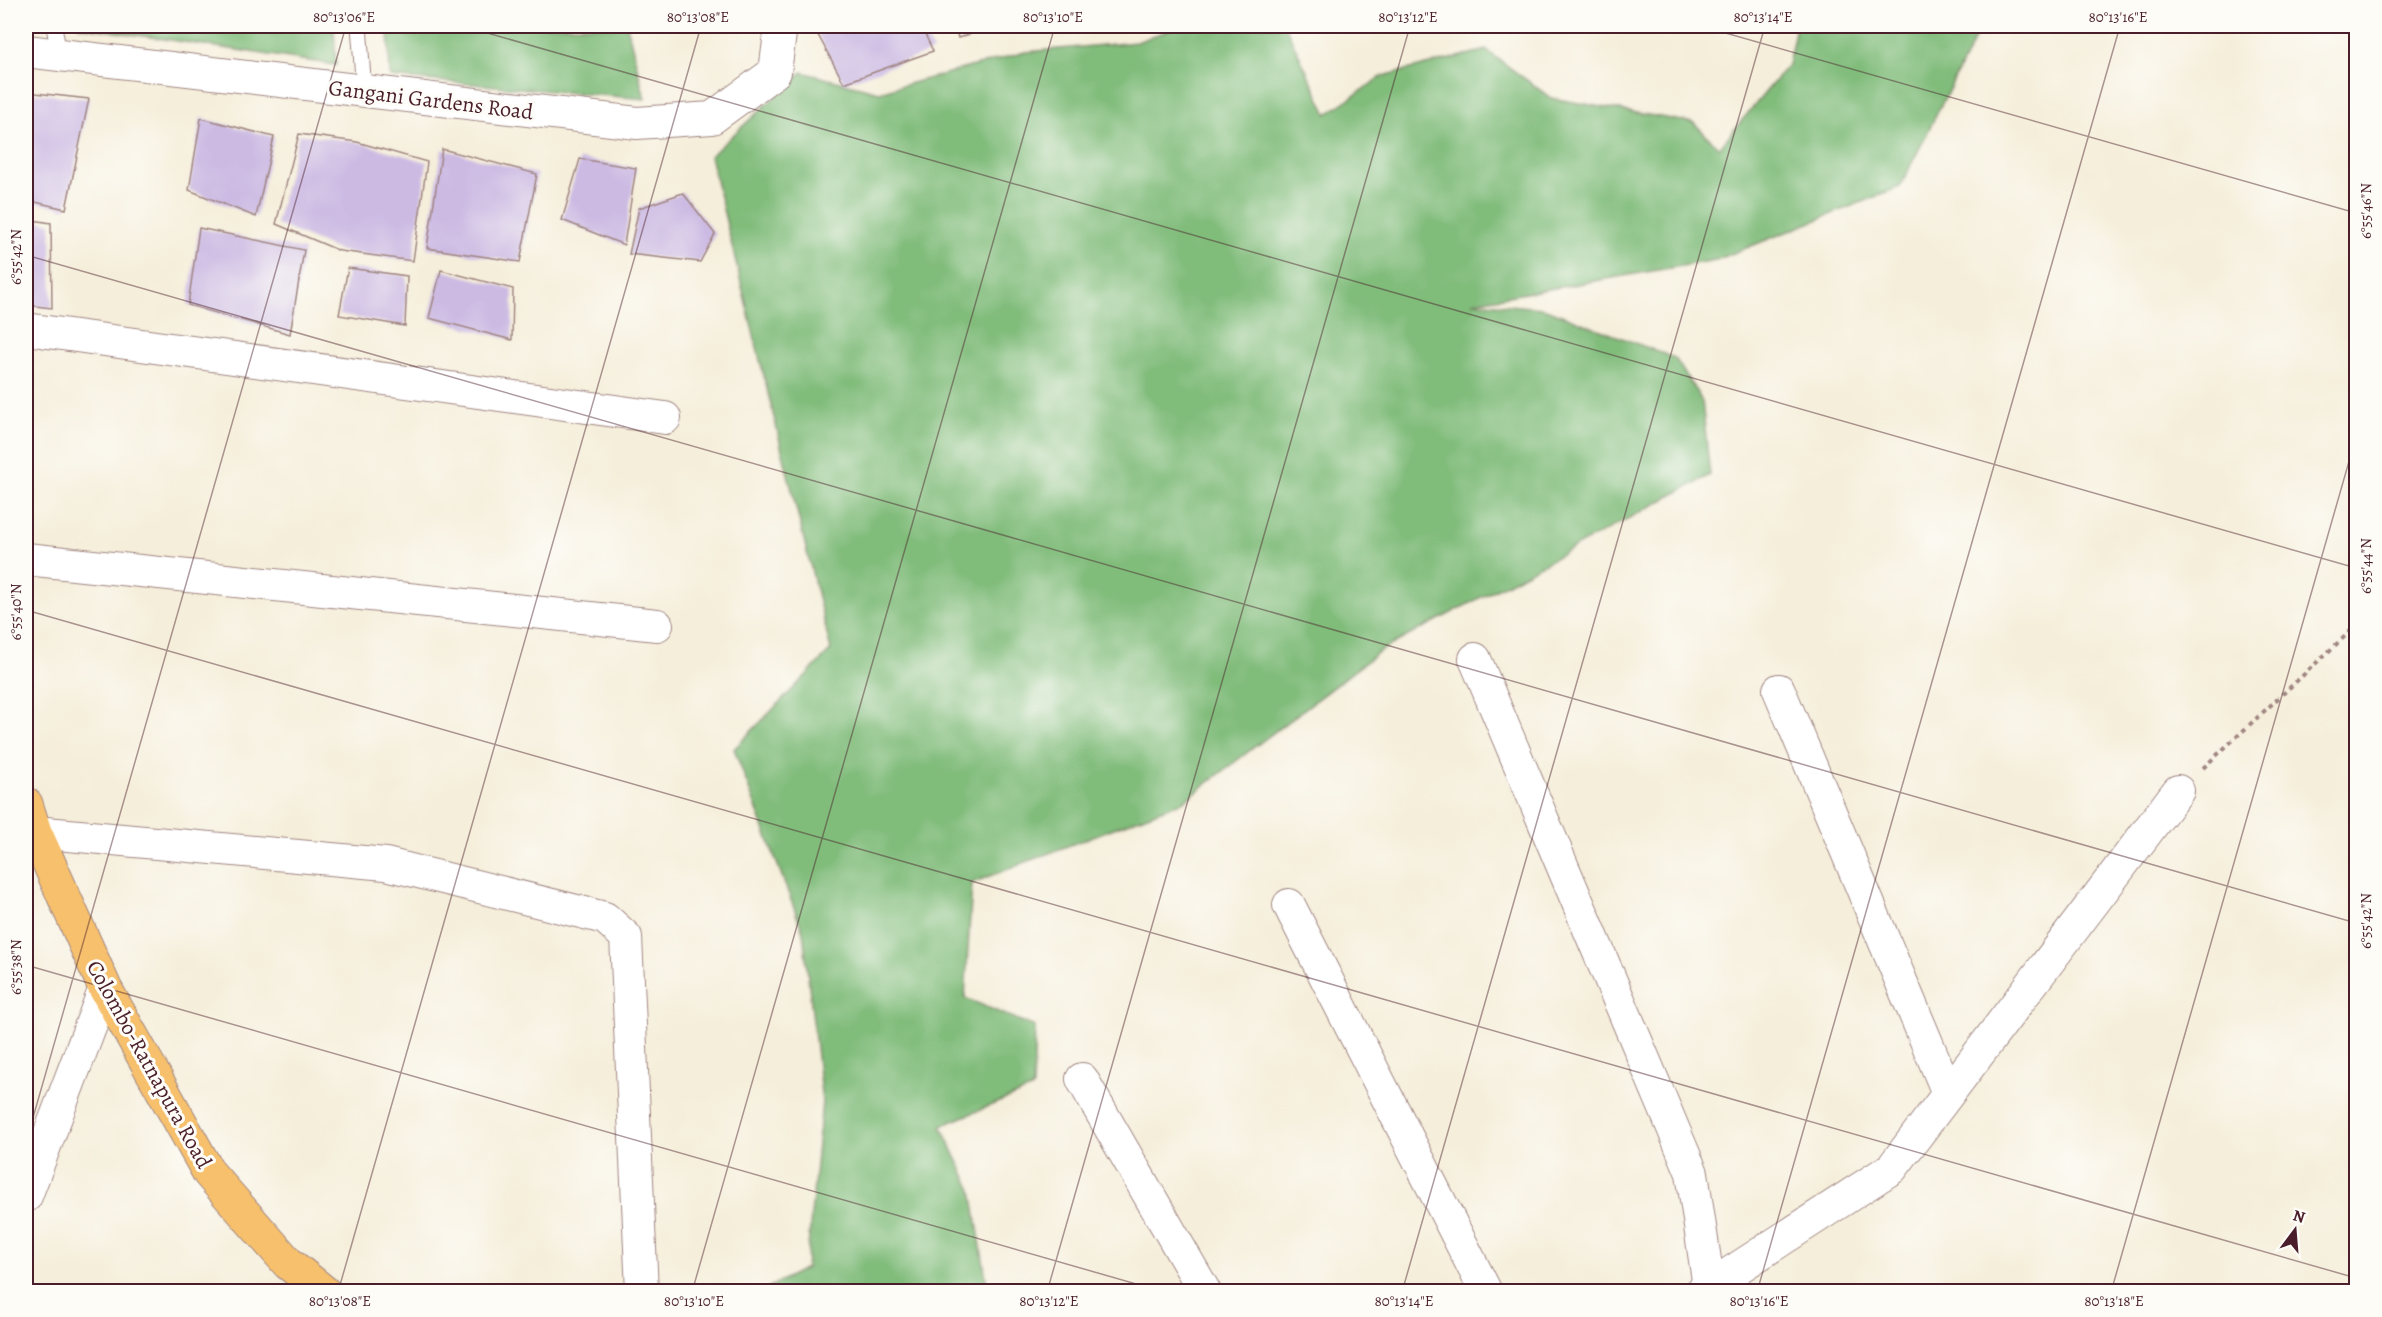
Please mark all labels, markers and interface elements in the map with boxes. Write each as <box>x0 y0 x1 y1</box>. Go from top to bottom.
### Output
text: 80°13'06"E <box>313 7 375 27</box>
text: 80°13'08"E <box>667 7 729 27</box>
text: 80°13'10"E <box>1023 7 1083 27</box>
text: 80°13'12"E <box>1378 7 1438 27</box>
text: 80°13'14"E <box>1733 7 1793 27</box>
text: 80°13'16"E <box>2088 7 2148 27</box>
street label: Gangani Gardens Road <box>327 73 535 127</box>
text: 6°55'46"N <box>2356 183 2376 239</box>
text: 6°55'42"N <box>6 229 26 285</box>
text: 6°55'44"N <box>2356 538 2376 594</box>
text: 6°55'40"N <box>6 583 26 641</box>
text: 6°55'42"N <box>2356 893 2376 949</box>
text: 6°55'38"N <box>6 939 26 995</box>
street label: Colombo-Ratnapura Road <box>79 955 219 1174</box>
north arrow <box>2265 1200 2325 1260</box>
text: N <box>2290 1204 2308 1229</box>
text: 80°13'08"E <box>309 1291 371 1311</box>
text: 80°13'10"E <box>664 1291 724 1311</box>
text: 80°13'12"E <box>1019 1291 1079 1311</box>
text: 80°13'14"E <box>1374 1291 1434 1311</box>
text: 80°13'16"E <box>1729 1291 1789 1311</box>
text: 80°13'18"E <box>2084 1291 2144 1311</box>

